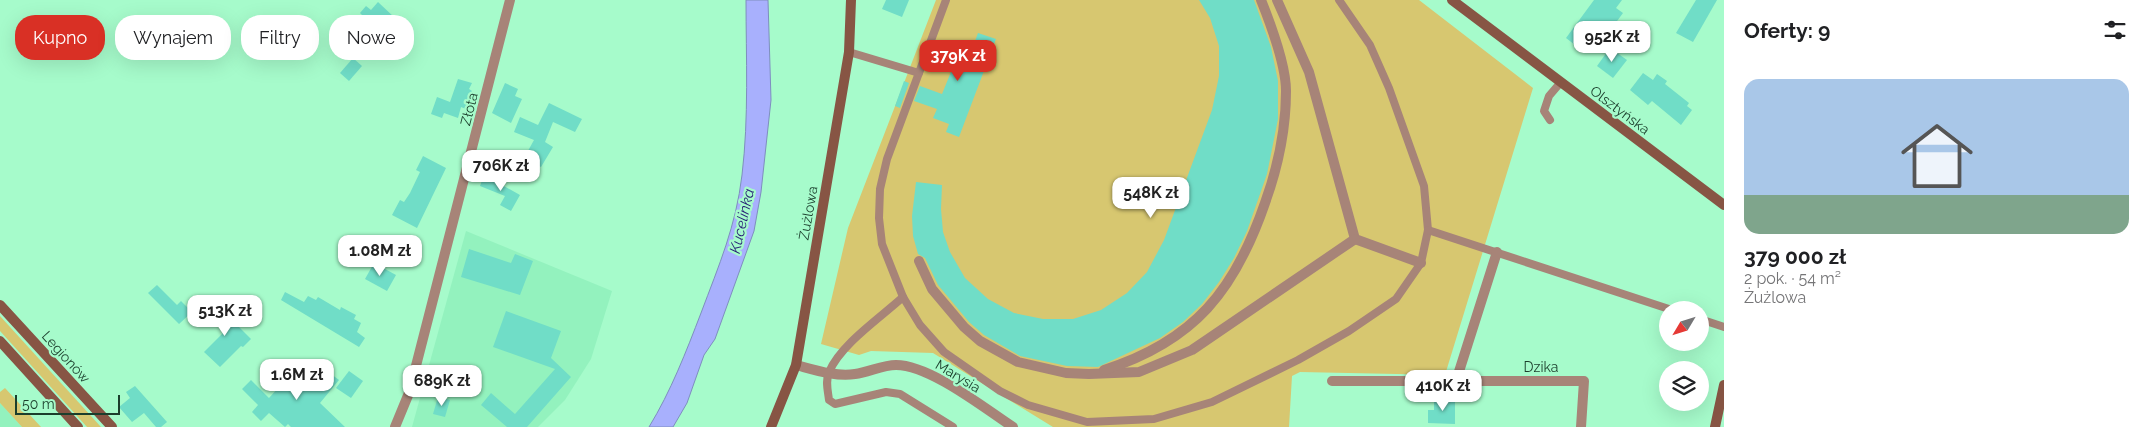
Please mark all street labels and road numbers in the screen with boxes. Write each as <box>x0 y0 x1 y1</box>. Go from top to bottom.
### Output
street label: Olsztyńska <box>1587 82 1653 138</box>
street label: Złota <box>457 91 481 127</box>
street label: Żużlowa <box>793 184 821 241</box>
street label: Legionów <box>39 328 94 387</box>
street label: Marysia <box>933 356 983 396</box>
street label: Dzika <box>1524 359 1558 375</box>

